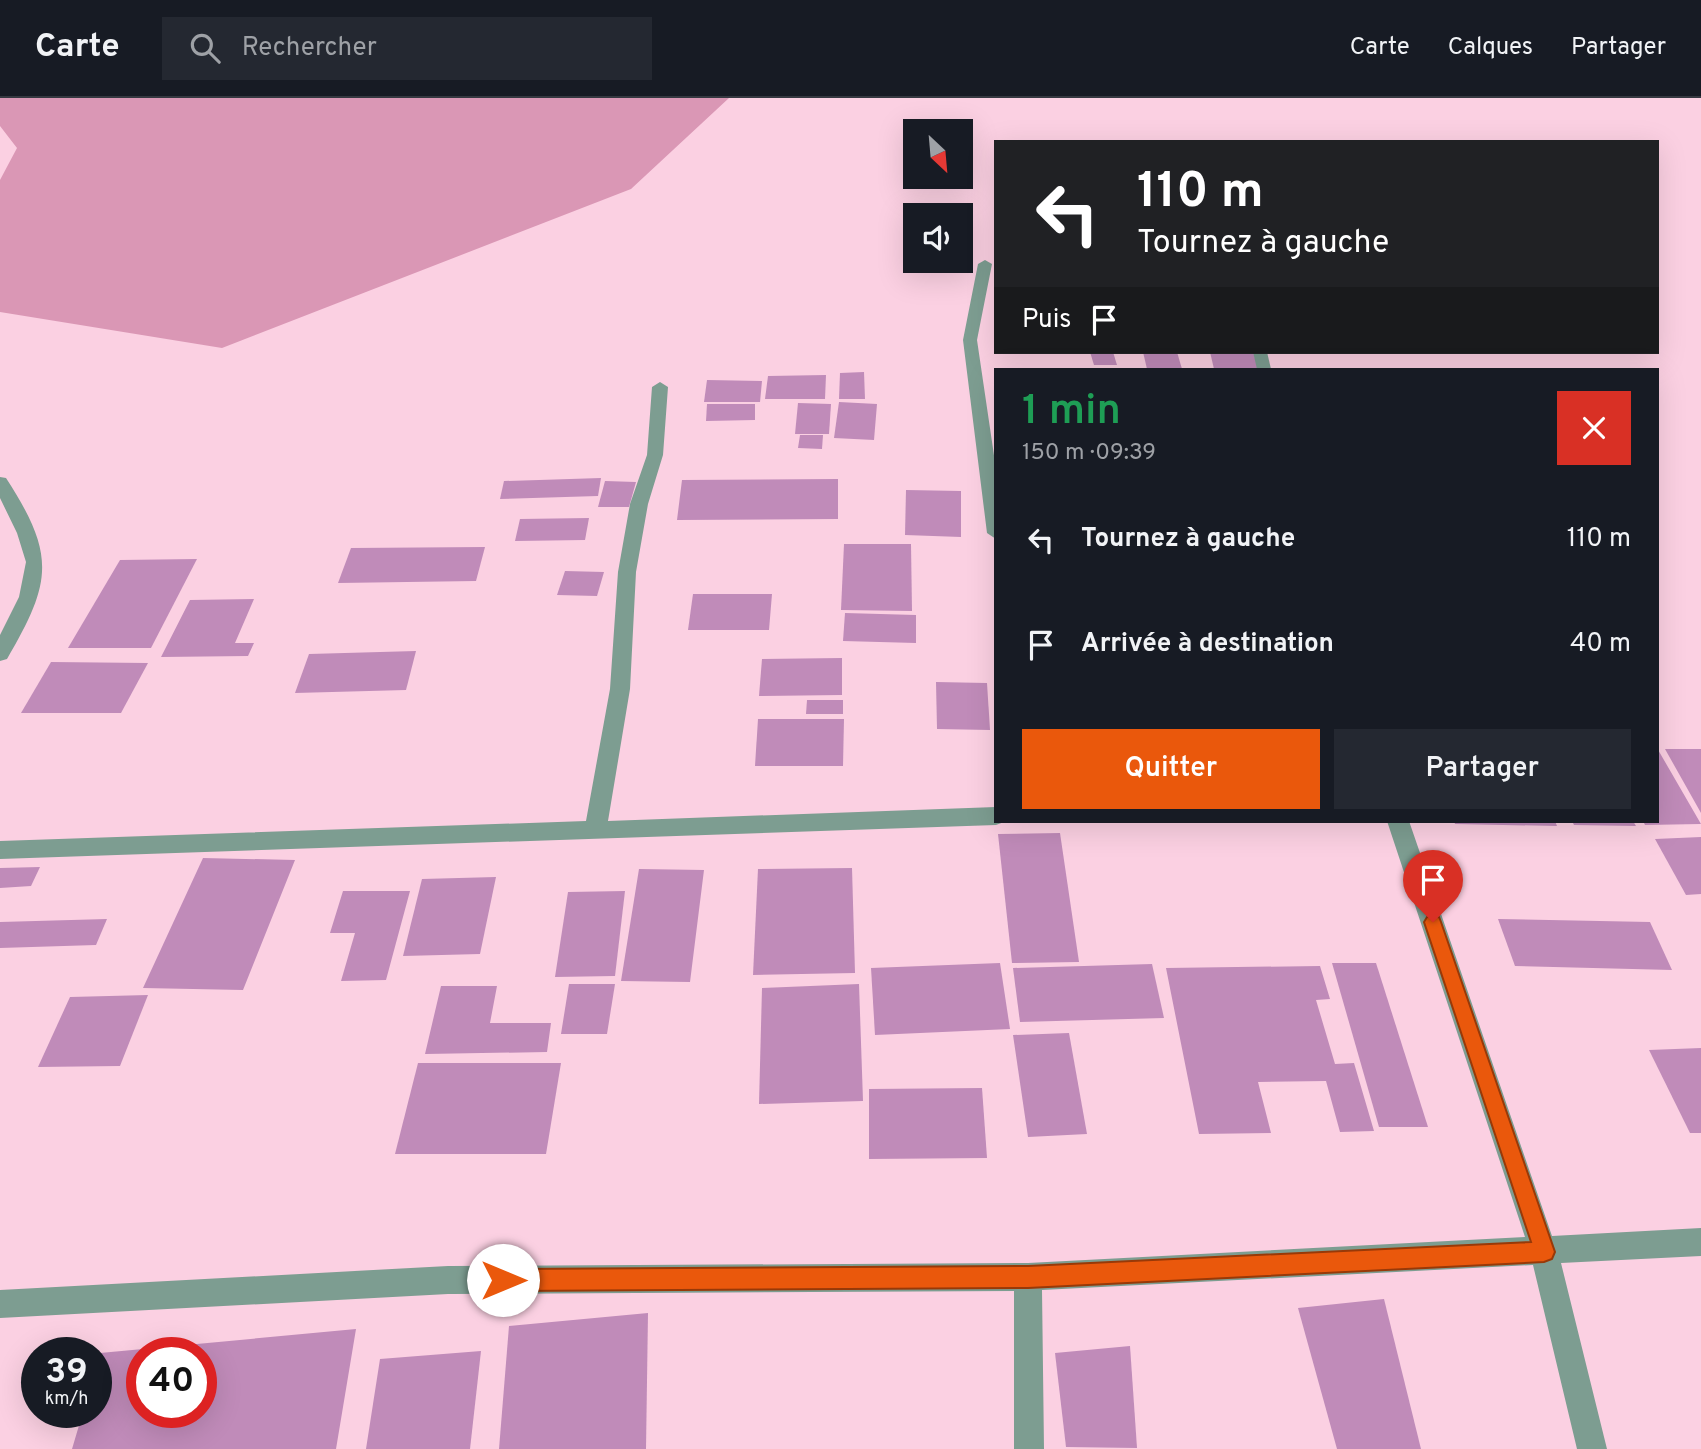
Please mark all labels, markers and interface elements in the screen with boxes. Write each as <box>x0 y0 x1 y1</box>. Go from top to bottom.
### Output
search box <box>162 17 652 80</box>
text: Carte <box>35 27 120 69</box>
icon: search <box>186 29 224 67</box>
text: Rechercher <box>242 32 377 65</box>
text: Carte <box>1350 33 1410 63</box>
text: Calques <box>1448 33 1533 63</box>
text: Partager <box>1571 33 1666 63</box>
north arrow <box>903 119 973 189</box>
map controls <box>903 119 973 273</box>
text: 110 m <box>1137 163 1264 225</box>
icon: left <box>1022 168 1113 259</box>
button: sound <box>903 203 973 273</box>
text: Tournez à gauche <box>1137 224 1389 264</box>
icon: arrive <box>1085 301 1123 339</box>
text: Puis <box>1022 304 1071 337</box>
text: 1 min <box>1022 386 1121 439</box>
button: close <box>1557 391 1631 465</box>
text: 150 m · 09:39 <box>1022 439 1156 468</box>
icon: left <box>1022 521 1060 559</box>
text: Tournez à gauche <box>1081 523 1295 556</box>
text: 110 m <box>1567 523 1631 556</box>
icon: arrive <box>1022 626 1060 664</box>
text: Arrivée à destination <box>1081 628 1334 661</box>
text: 40 m <box>1570 628 1631 661</box>
button: Quitter <box>1022 729 1320 809</box>
button: Partager <box>1334 729 1631 809</box>
pin <box>1403 850 1463 922</box>
icon: arrive <box>1414 861 1452 899</box>
position arrow <box>466 1243 540 1317</box>
speed limit sign: 40 <box>126 1337 217 1428</box>
text: 39 <box>45 1351 88 1395</box>
text: km/h <box>45 1388 88 1411</box>

